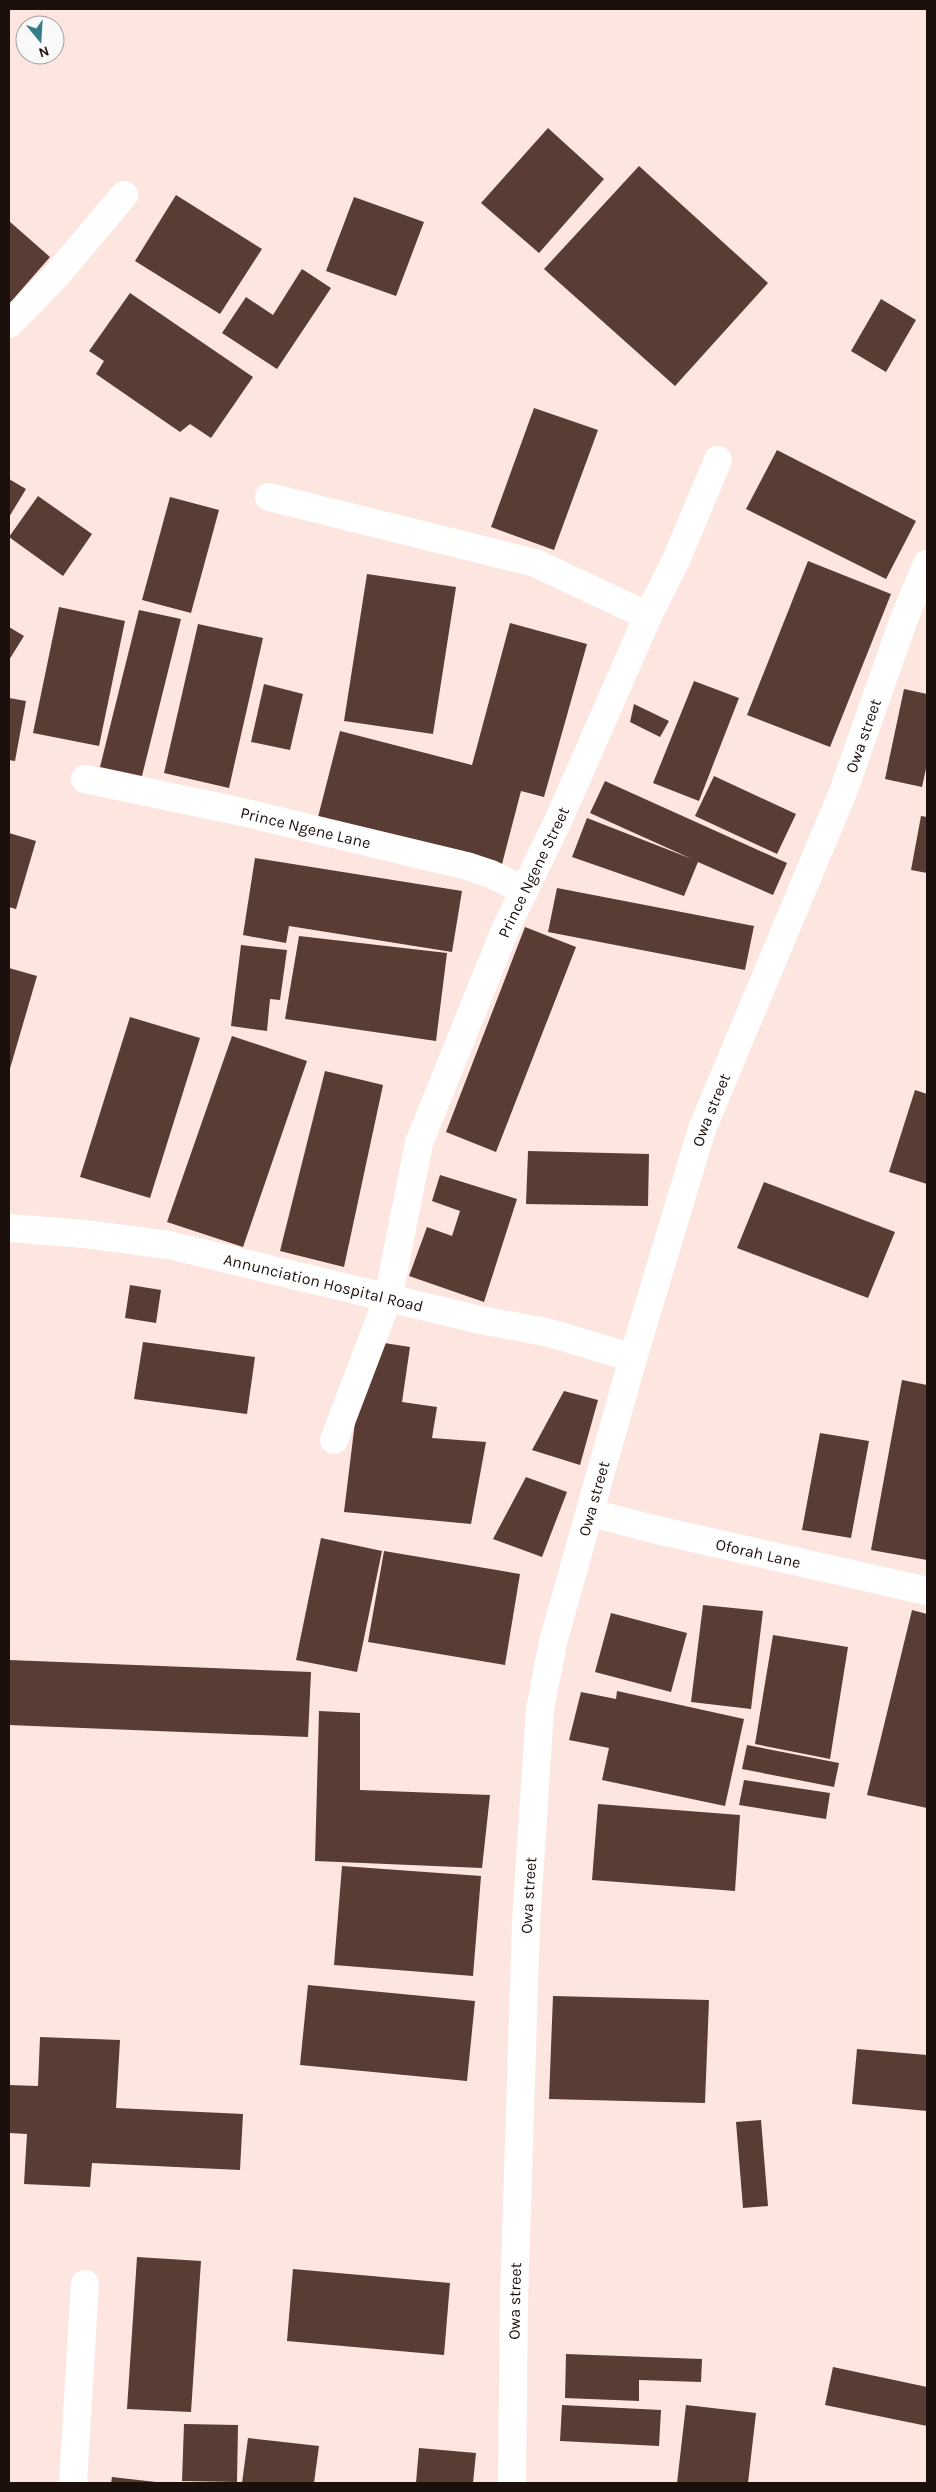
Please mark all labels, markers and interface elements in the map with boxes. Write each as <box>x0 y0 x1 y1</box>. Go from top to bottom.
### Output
north arrow <box>15 15 65 65</box>
text: N <box>36 42 51 62</box>
street label: Owa street <box>841 696 885 775</box>
street label: Prince Ngene Lane <box>239 802 373 852</box>
street label: Prince Ngene Street <box>493 804 573 940</box>
street label: Owa street <box>688 1070 734 1149</box>
street label: Annunciation Hospital Road <box>222 1249 425 1315</box>
street label: Owa street <box>574 1459 613 1538</box>
street label: Oforah Lane <box>714 1534 803 1572</box>
street label: Owa street <box>516 1856 540 1934</box>
street label: Owa street <box>504 2262 525 2340</box>

